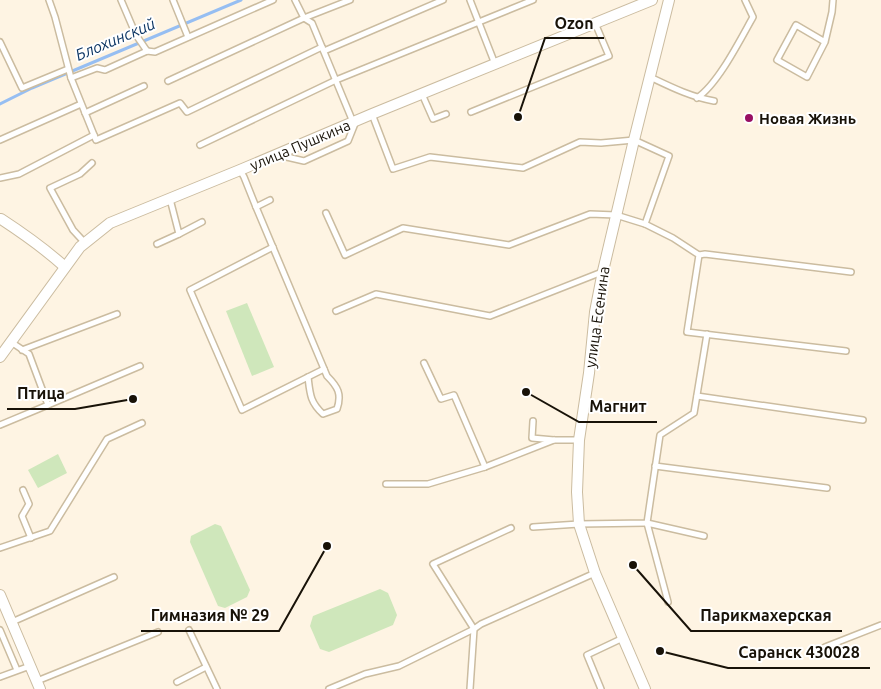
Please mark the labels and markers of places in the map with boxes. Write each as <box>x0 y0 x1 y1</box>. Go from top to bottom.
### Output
callout: Ozon <box>545 7 604 38</box>
place label: Новая Жизнь <box>759 110 856 127</box>
marker: Новая Жизнь <box>743 112 755 124</box>
callout: Птица <box>7 378 75 409</box>
callout: Магнит <box>579 391 657 422</box>
callout: Гимназия № 29 <box>141 600 279 631</box>
callout: Парикмахерская <box>691 600 842 631</box>
callout: Саранск 430028 <box>728 637 870 668</box>

